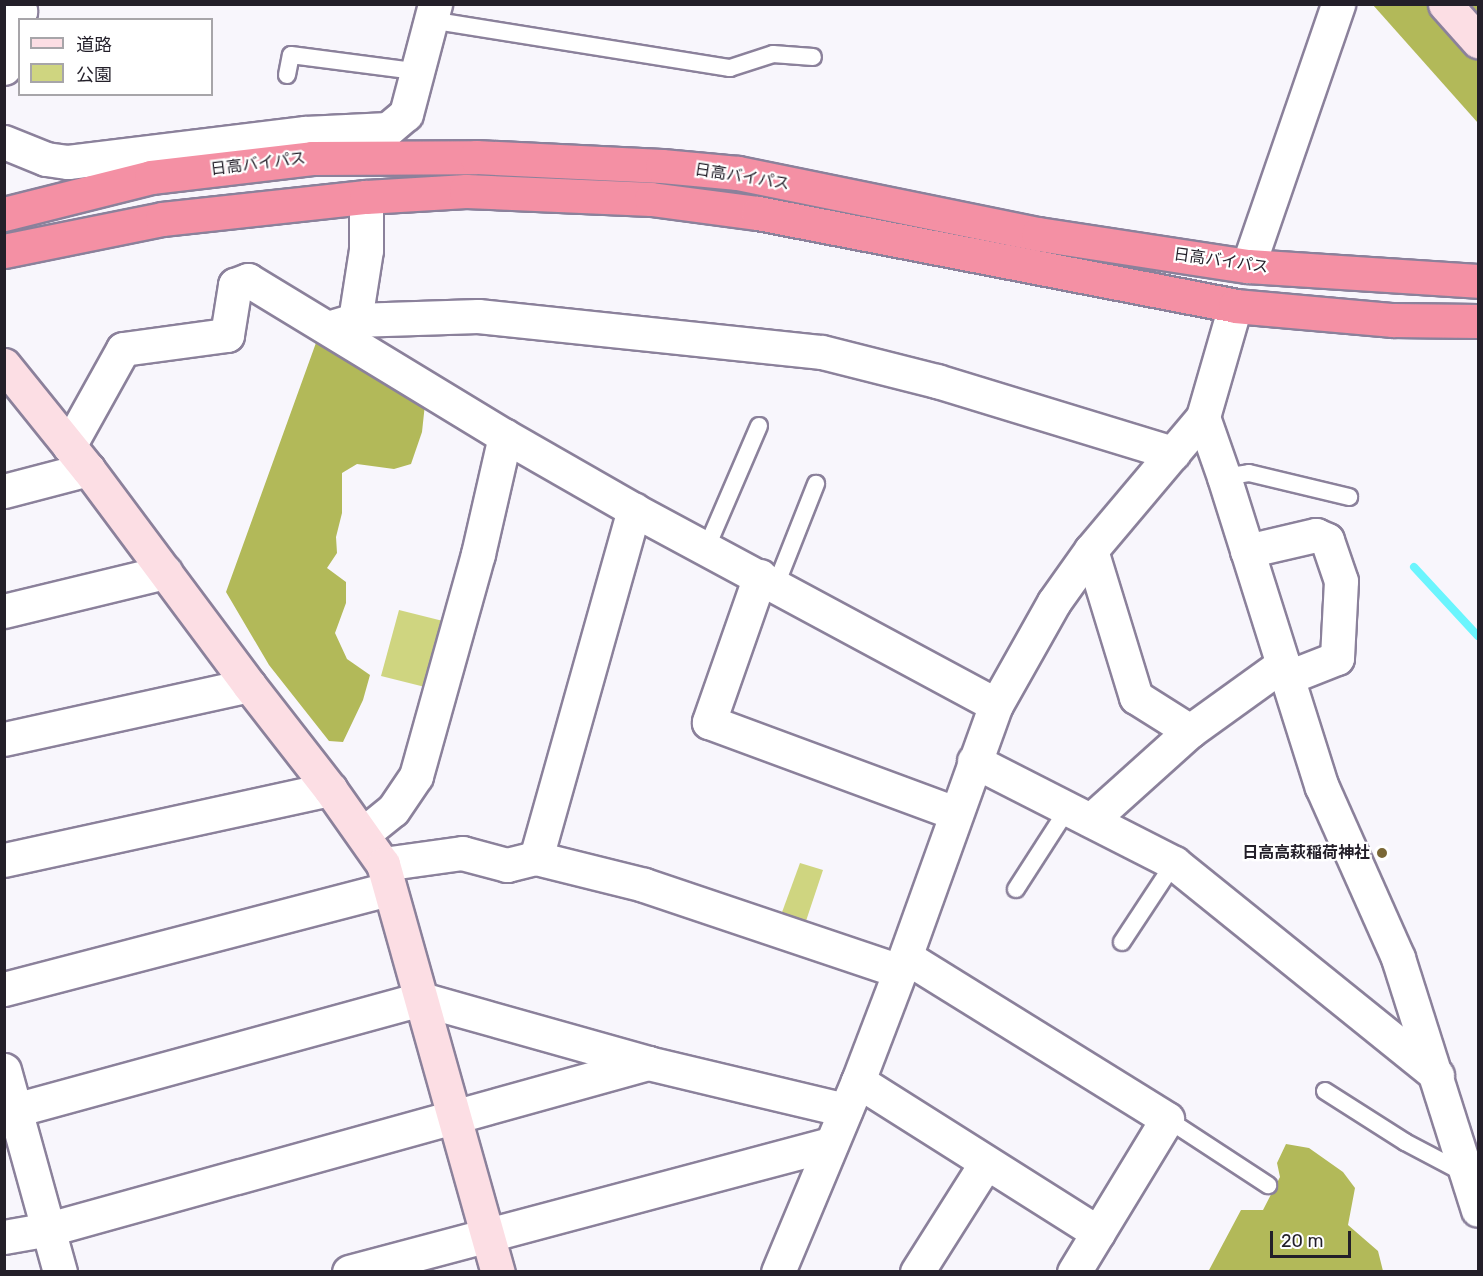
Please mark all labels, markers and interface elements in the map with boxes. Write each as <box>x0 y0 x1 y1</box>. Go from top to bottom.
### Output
legend <box>18 18 213 96</box>
text: 道路 <box>76 34 112 56</box>
text: 公園 <box>76 64 112 86</box>
street label: 日高バイパス <box>209 149 307 179</box>
street label: 日高バイパス <box>693 160 791 194</box>
street label: 日高バイパス <box>1172 245 1270 277</box>
place label: 日高高萩稲荷神社 <box>1242 843 1370 863</box>
marker: 日高高萩稲荷神社 <box>1375 846 1389 860</box>
scale bar <box>1273 1219 1354 1257</box>
text: 20 m <box>1281 1230 1323 1252</box>

